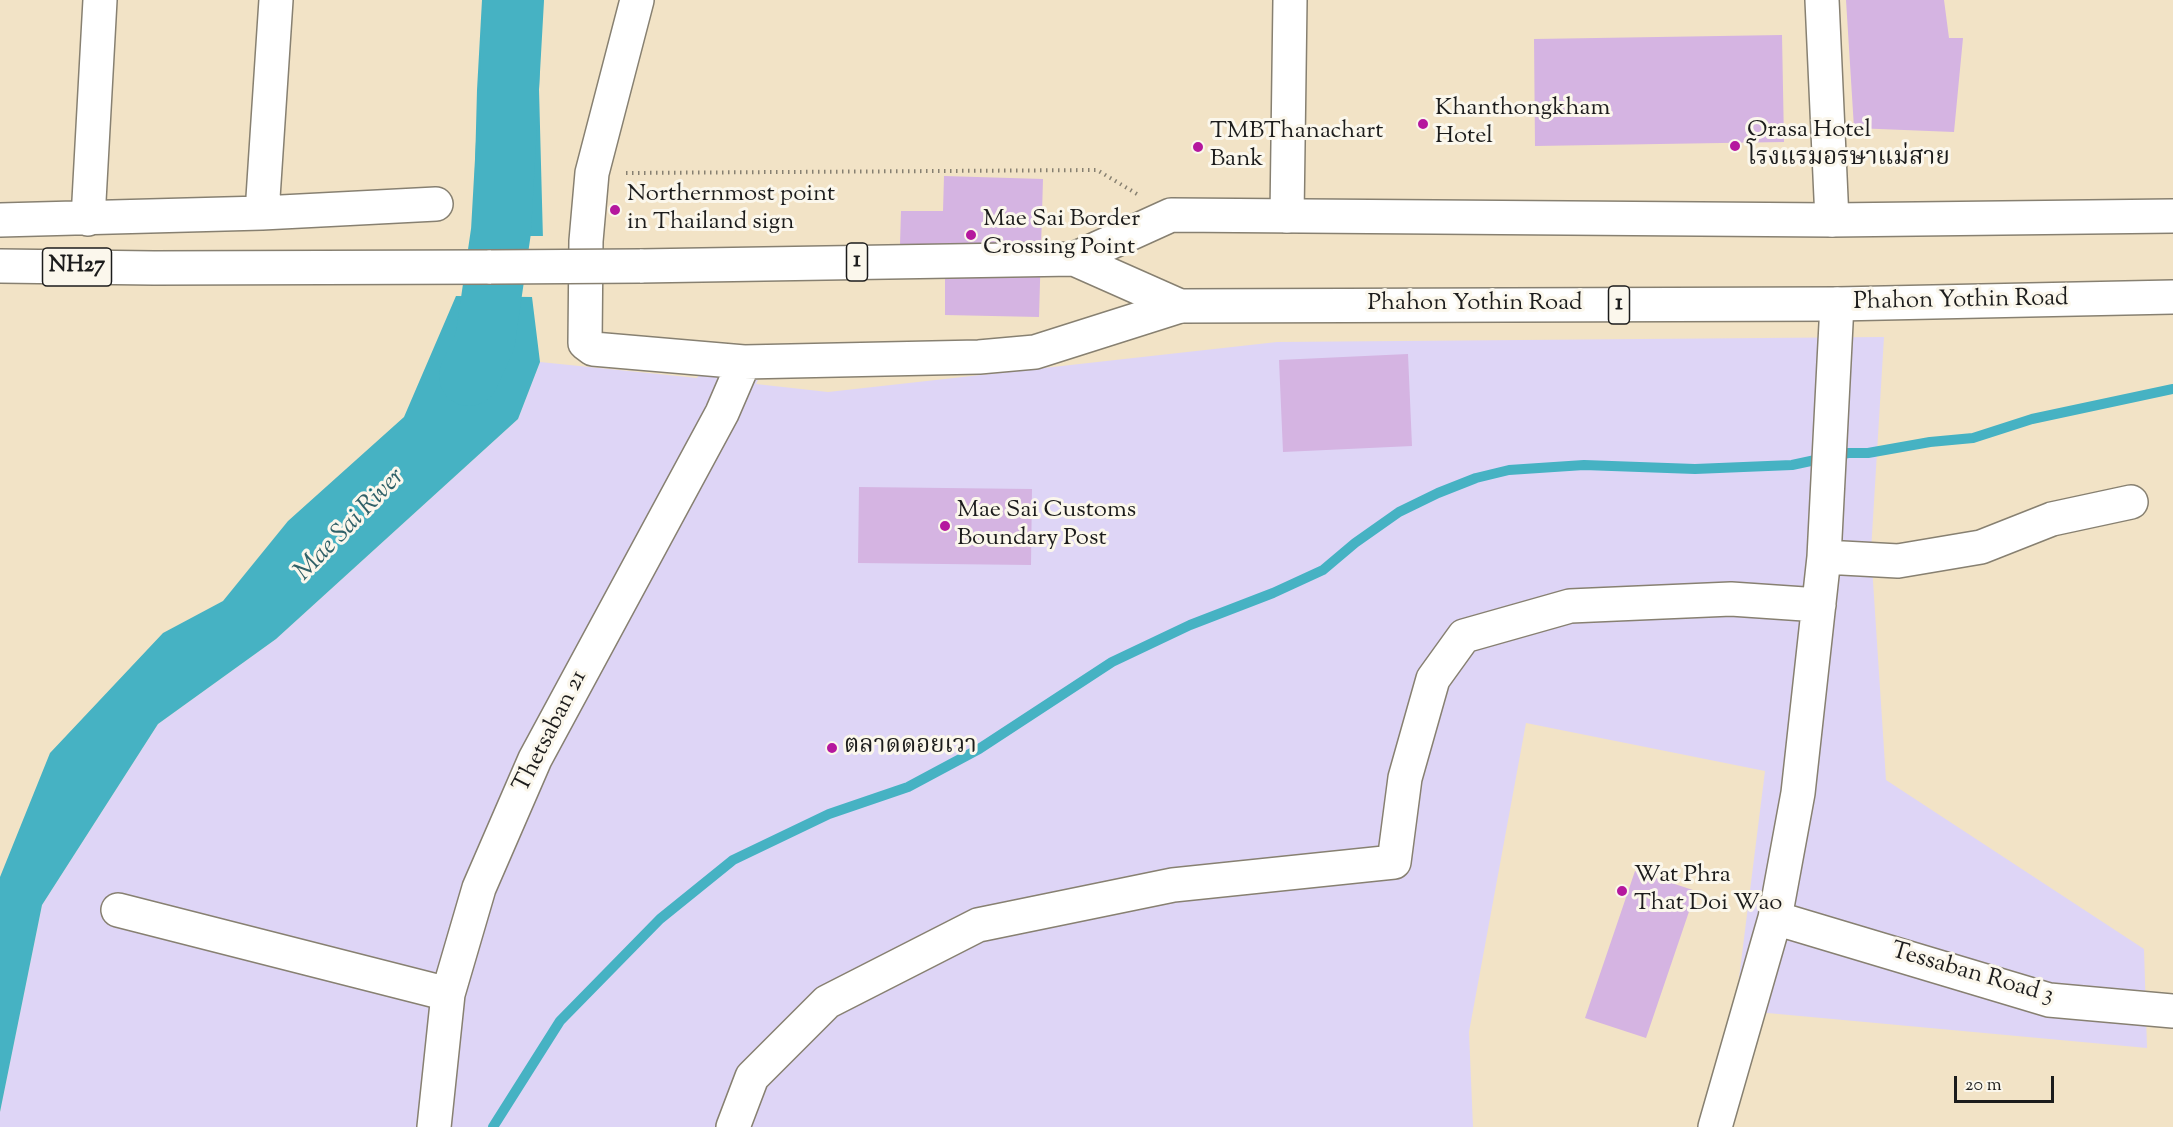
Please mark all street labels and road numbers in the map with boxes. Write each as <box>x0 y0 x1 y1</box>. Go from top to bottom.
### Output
road number: 1 <box>846 243 868 281</box>
road number: NH27 <box>42 248 112 286</box>
road number: 1 <box>1608 286 1630 324</box>
street label: Phahon Yothin Road <box>1853 286 2069 318</box>
street label: Phahon Yothin Road <box>1367 291 1583 319</box>
street label: Thetsaban 21 <box>509 666 595 798</box>
street label: Tessaban Road 3 <box>1887 938 2057 1012</box>

